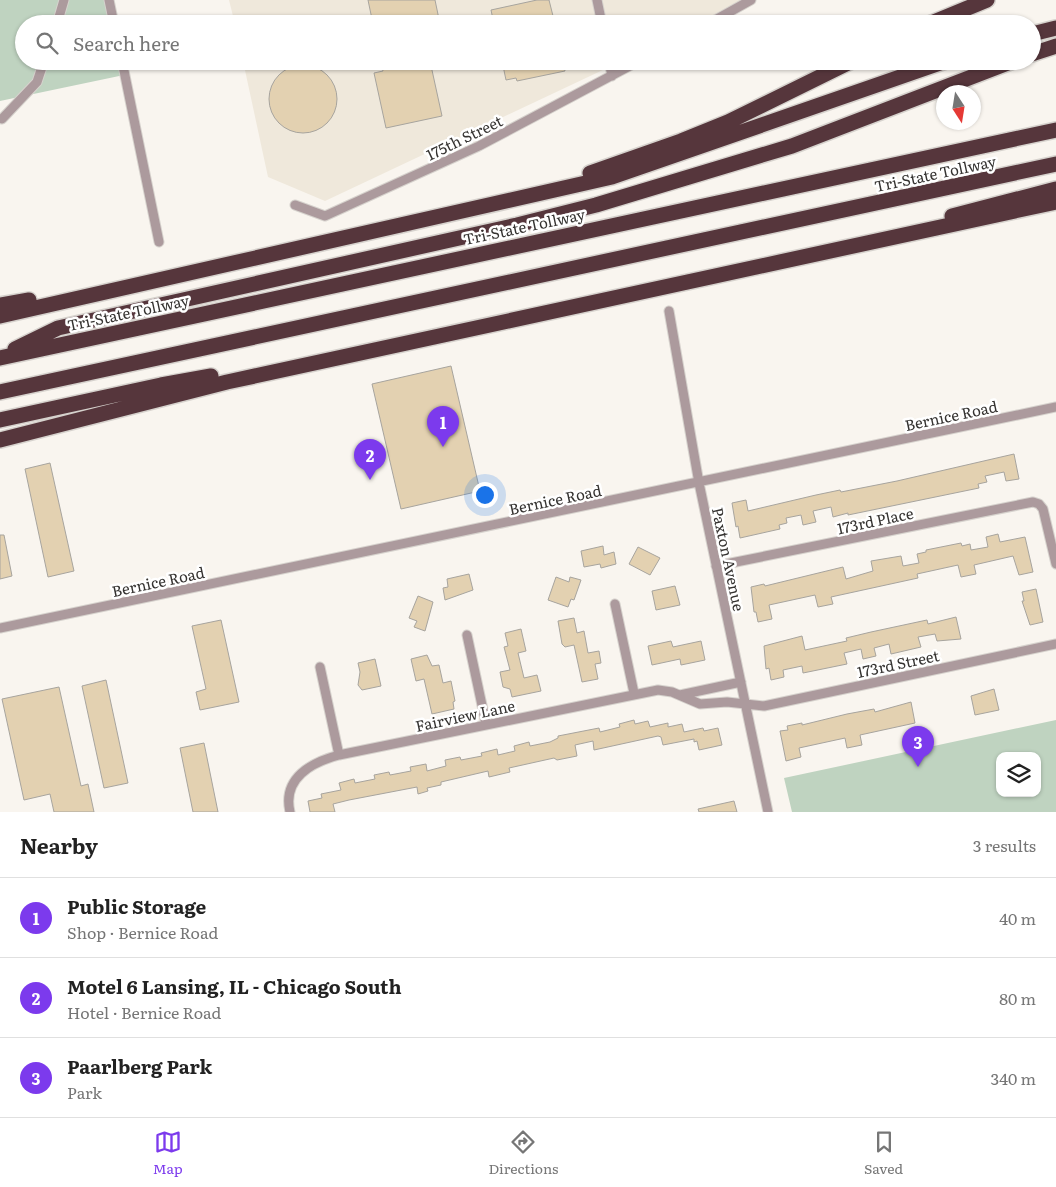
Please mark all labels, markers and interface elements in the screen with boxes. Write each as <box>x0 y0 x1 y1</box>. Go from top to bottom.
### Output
search box <box>15 15 1041 70</box>
icon: search <box>33 29 61 57</box>
text: Search here <box>73 29 180 57</box>
north arrow <box>936 85 981 130</box>
street label: 175th Street <box>422 109 506 165</box>
street label: Tri-State Tollway <box>872 149 998 197</box>
street label: Tri-State Tollway <box>461 202 587 250</box>
street label: Tri-State Tollway <box>65 288 191 336</box>
street label: Bernice Road <box>903 394 999 436</box>
pin: 1 <box>427 406 459 447</box>
pin: 2 <box>354 439 386 480</box>
street label: Bernice Road <box>507 478 603 520</box>
your location <box>472 482 498 508</box>
street label: 173rd Place <box>835 501 916 539</box>
street label: Paxton Avenue <box>707 505 751 613</box>
street label: Bernice Road <box>110 560 206 602</box>
street label: 173rd Street <box>855 643 941 683</box>
street label: Fairview Lane <box>413 693 517 737</box>
pin: 3 <box>902 726 934 767</box>
map controls <box>996 752 1041 797</box>
button: layers <box>996 752 1041 797</box>
text: Nearby <box>20 829 98 860</box>
text: 3 results <box>973 833 1036 857</box>
text: Public Storage <box>67 892 206 920</box>
text: 1 <box>33 906 39 930</box>
text: 40 m <box>999 906 1036 930</box>
text: Shop · Bernice Road <box>67 920 218 944</box>
text: Motel 6 Lansing, IL - Chicago South <box>67 972 402 1000</box>
text: 2 <box>32 986 40 1010</box>
text: 80 m <box>999 986 1036 1010</box>
text: Hotel · Bernice Road <box>67 1000 221 1024</box>
text: Paarlberg Park <box>67 1052 212 1080</box>
text: 3 <box>32 1066 40 1090</box>
text: 340 m <box>991 1066 1036 1090</box>
text: Park <box>67 1080 102 1104</box>
tab: Map <box>153 1128 183 1178</box>
tab: Directions <box>488 1128 558 1178</box>
tab: Saved <box>864 1128 903 1178</box>

